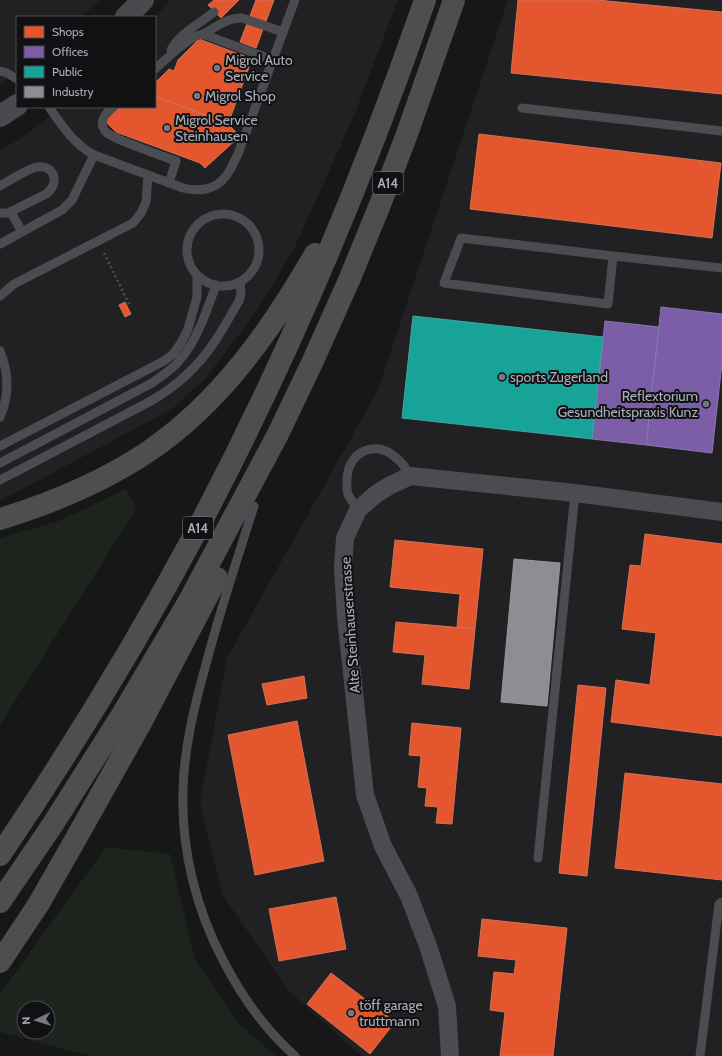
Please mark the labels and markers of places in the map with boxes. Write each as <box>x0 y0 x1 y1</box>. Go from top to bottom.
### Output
place label: Migrol Auto Service <box>225 51 293 85</box>
marker: Migrol Auto Service <box>212 63 222 73</box>
place label: Migrol Shop <box>205 87 276 105</box>
marker: Migrol Shop <box>192 91 202 101</box>
place label: Migrol Service Steinhausen <box>175 111 258 145</box>
marker: Migrol Service Steinhausen <box>162 123 172 133</box>
place label: sports Zugerland <box>510 368 608 386</box>
marker: sports Zugerland <box>497 372 507 382</box>
place label: Reflextorium Gesundheitspraxis Kunz <box>558 387 698 421</box>
marker: Reflextorium Gesundheitspraxis Kunz <box>701 399 711 409</box>
place label: töff garage truttmann <box>359 996 423 1030</box>
marker: töff garage truttmann <box>346 1008 356 1018</box>

